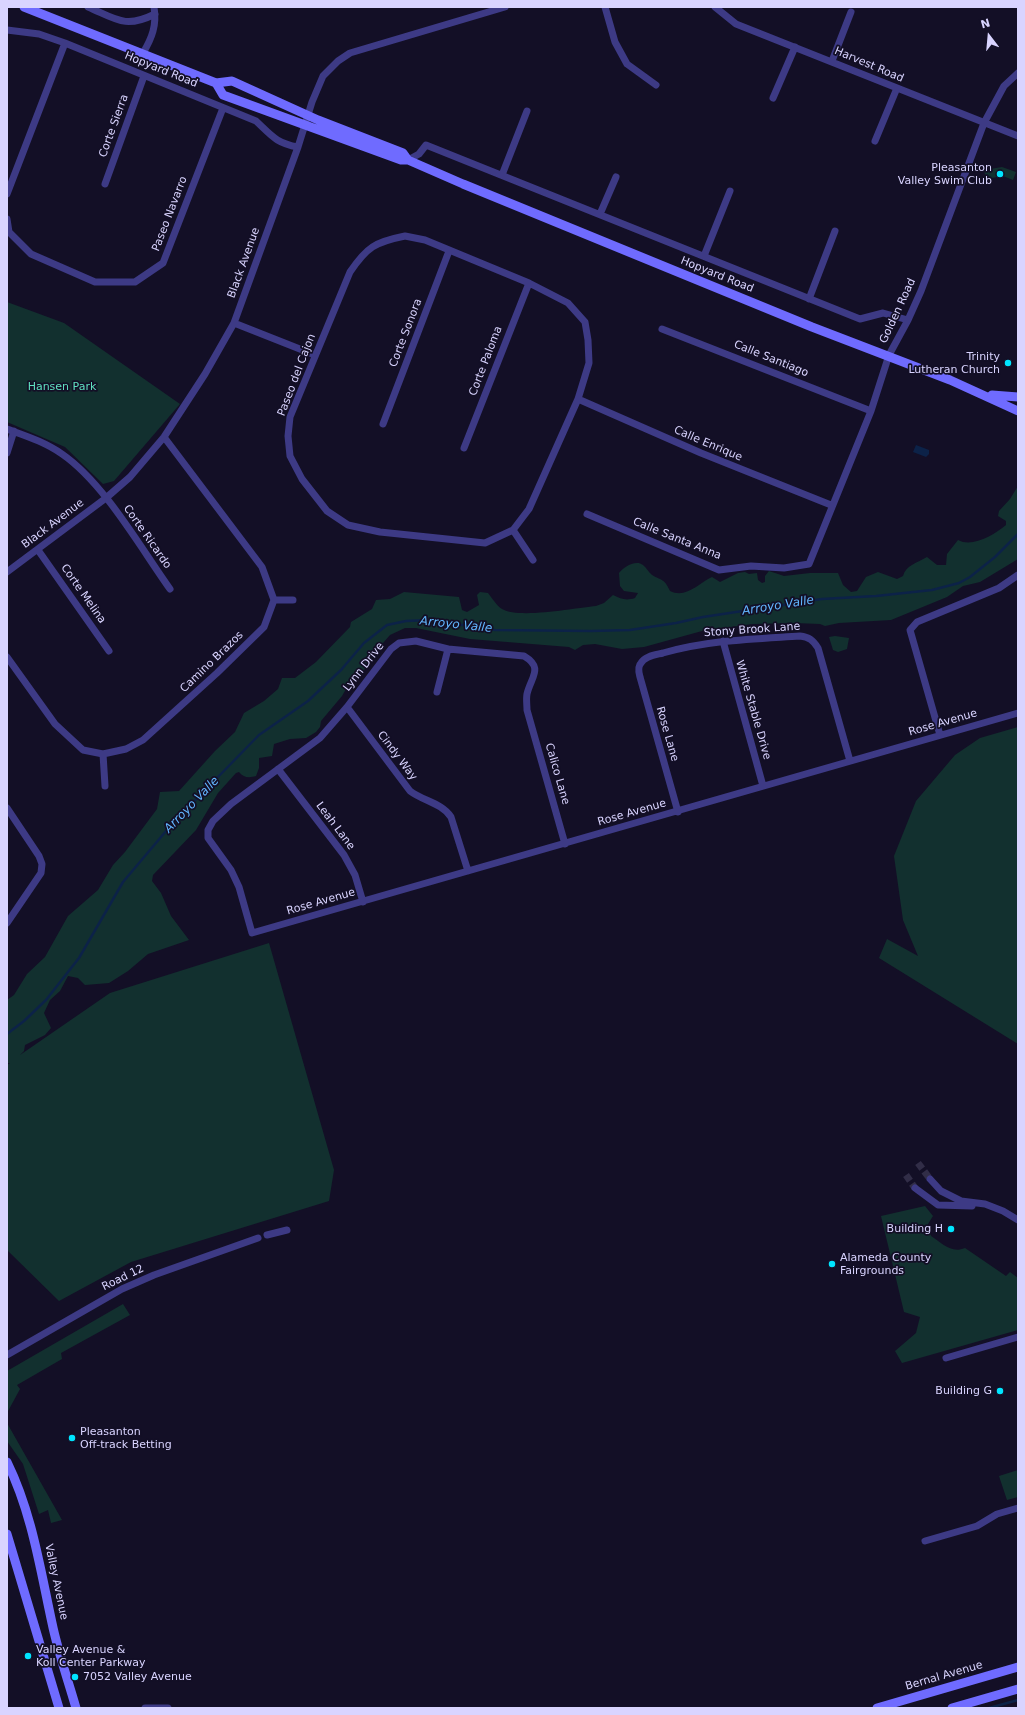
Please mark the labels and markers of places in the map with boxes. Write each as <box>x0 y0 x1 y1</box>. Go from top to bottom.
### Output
place label: Pleasanton Valley Swim Club <box>898 161 992 187</box>
marker: Pleasanton Valley Swim Club <box>995 169 1005 179</box>
place label: Trinity Lutheran Church <box>908 350 1000 376</box>
marker: Trinity Lutheran Church <box>1003 358 1013 368</box>
place label: Building H <box>887 1222 943 1236</box>
marker: Building H <box>946 1224 956 1234</box>
place label: Alameda County Fairgrounds <box>840 1251 931 1277</box>
marker: Alameda County Fairgrounds <box>827 1259 837 1269</box>
place label: Building G <box>935 1384 992 1398</box>
marker: Building G <box>995 1386 1005 1396</box>
place label: Pleasanton Off-track Betting <box>80 1425 172 1451</box>
marker: Pleasanton Off-track Betting <box>67 1433 77 1443</box>
place label: Valley Avenue & Koll Center Parkway <box>36 1643 146 1669</box>
marker: Valley Avenue & Koll Center Parkway <box>23 1651 33 1661</box>
place label: 7052 Valley Avenue <box>83 1670 192 1684</box>
marker: 7052 Valley Avenue <box>70 1672 80 1682</box>

